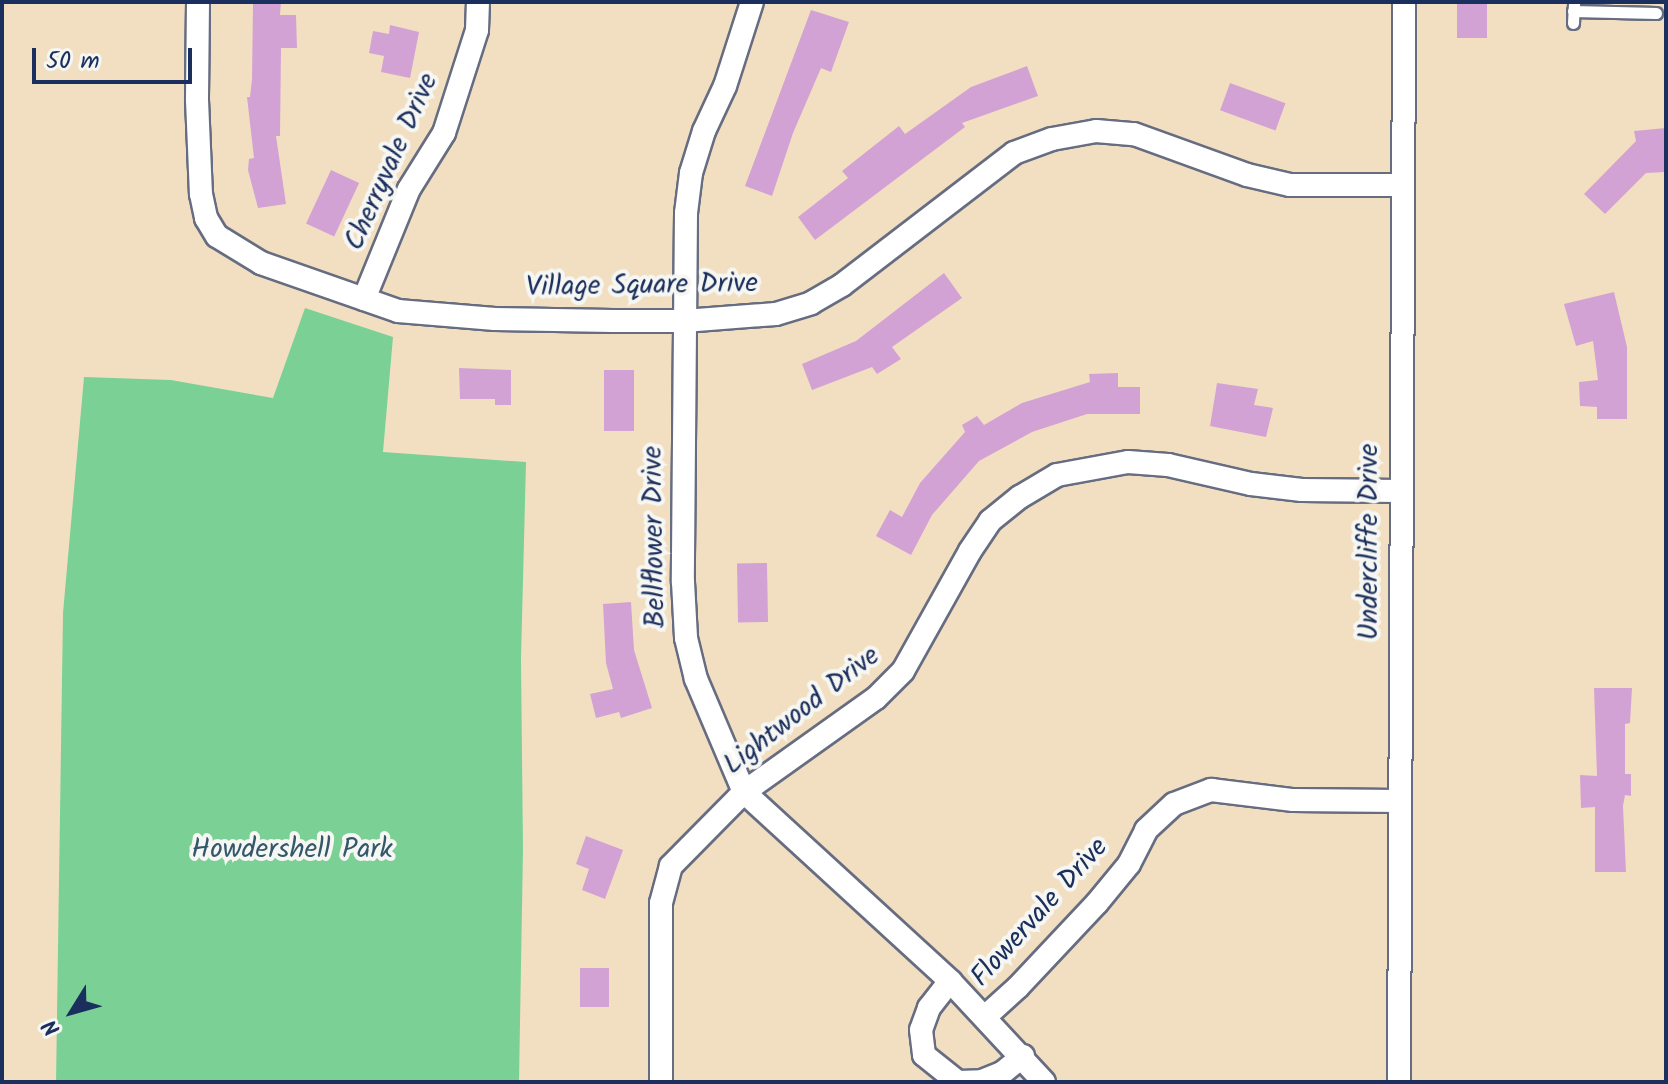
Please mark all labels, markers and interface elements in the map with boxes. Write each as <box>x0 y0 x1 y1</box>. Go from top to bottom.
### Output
scale bar <box>36 32 196 82</box>
text: 50 m <box>46 42 100 81</box>
street label: Cherryvale Drive <box>338 68 446 256</box>
street label: Village Square Drive <box>526 267 758 305</box>
street label: Undercliffe Drive <box>1353 444 1387 640</box>
street label: Bellflower Drive <box>637 446 673 628</box>
street label: Lightwood Drive <box>717 640 887 782</box>
street label: Flowervale Drive <box>964 832 1116 994</box>
park label: Howdershell Park <box>191 833 393 867</box>
north arrow <box>32 972 112 1052</box>
text: N <box>34 1011 71 1043</box>

